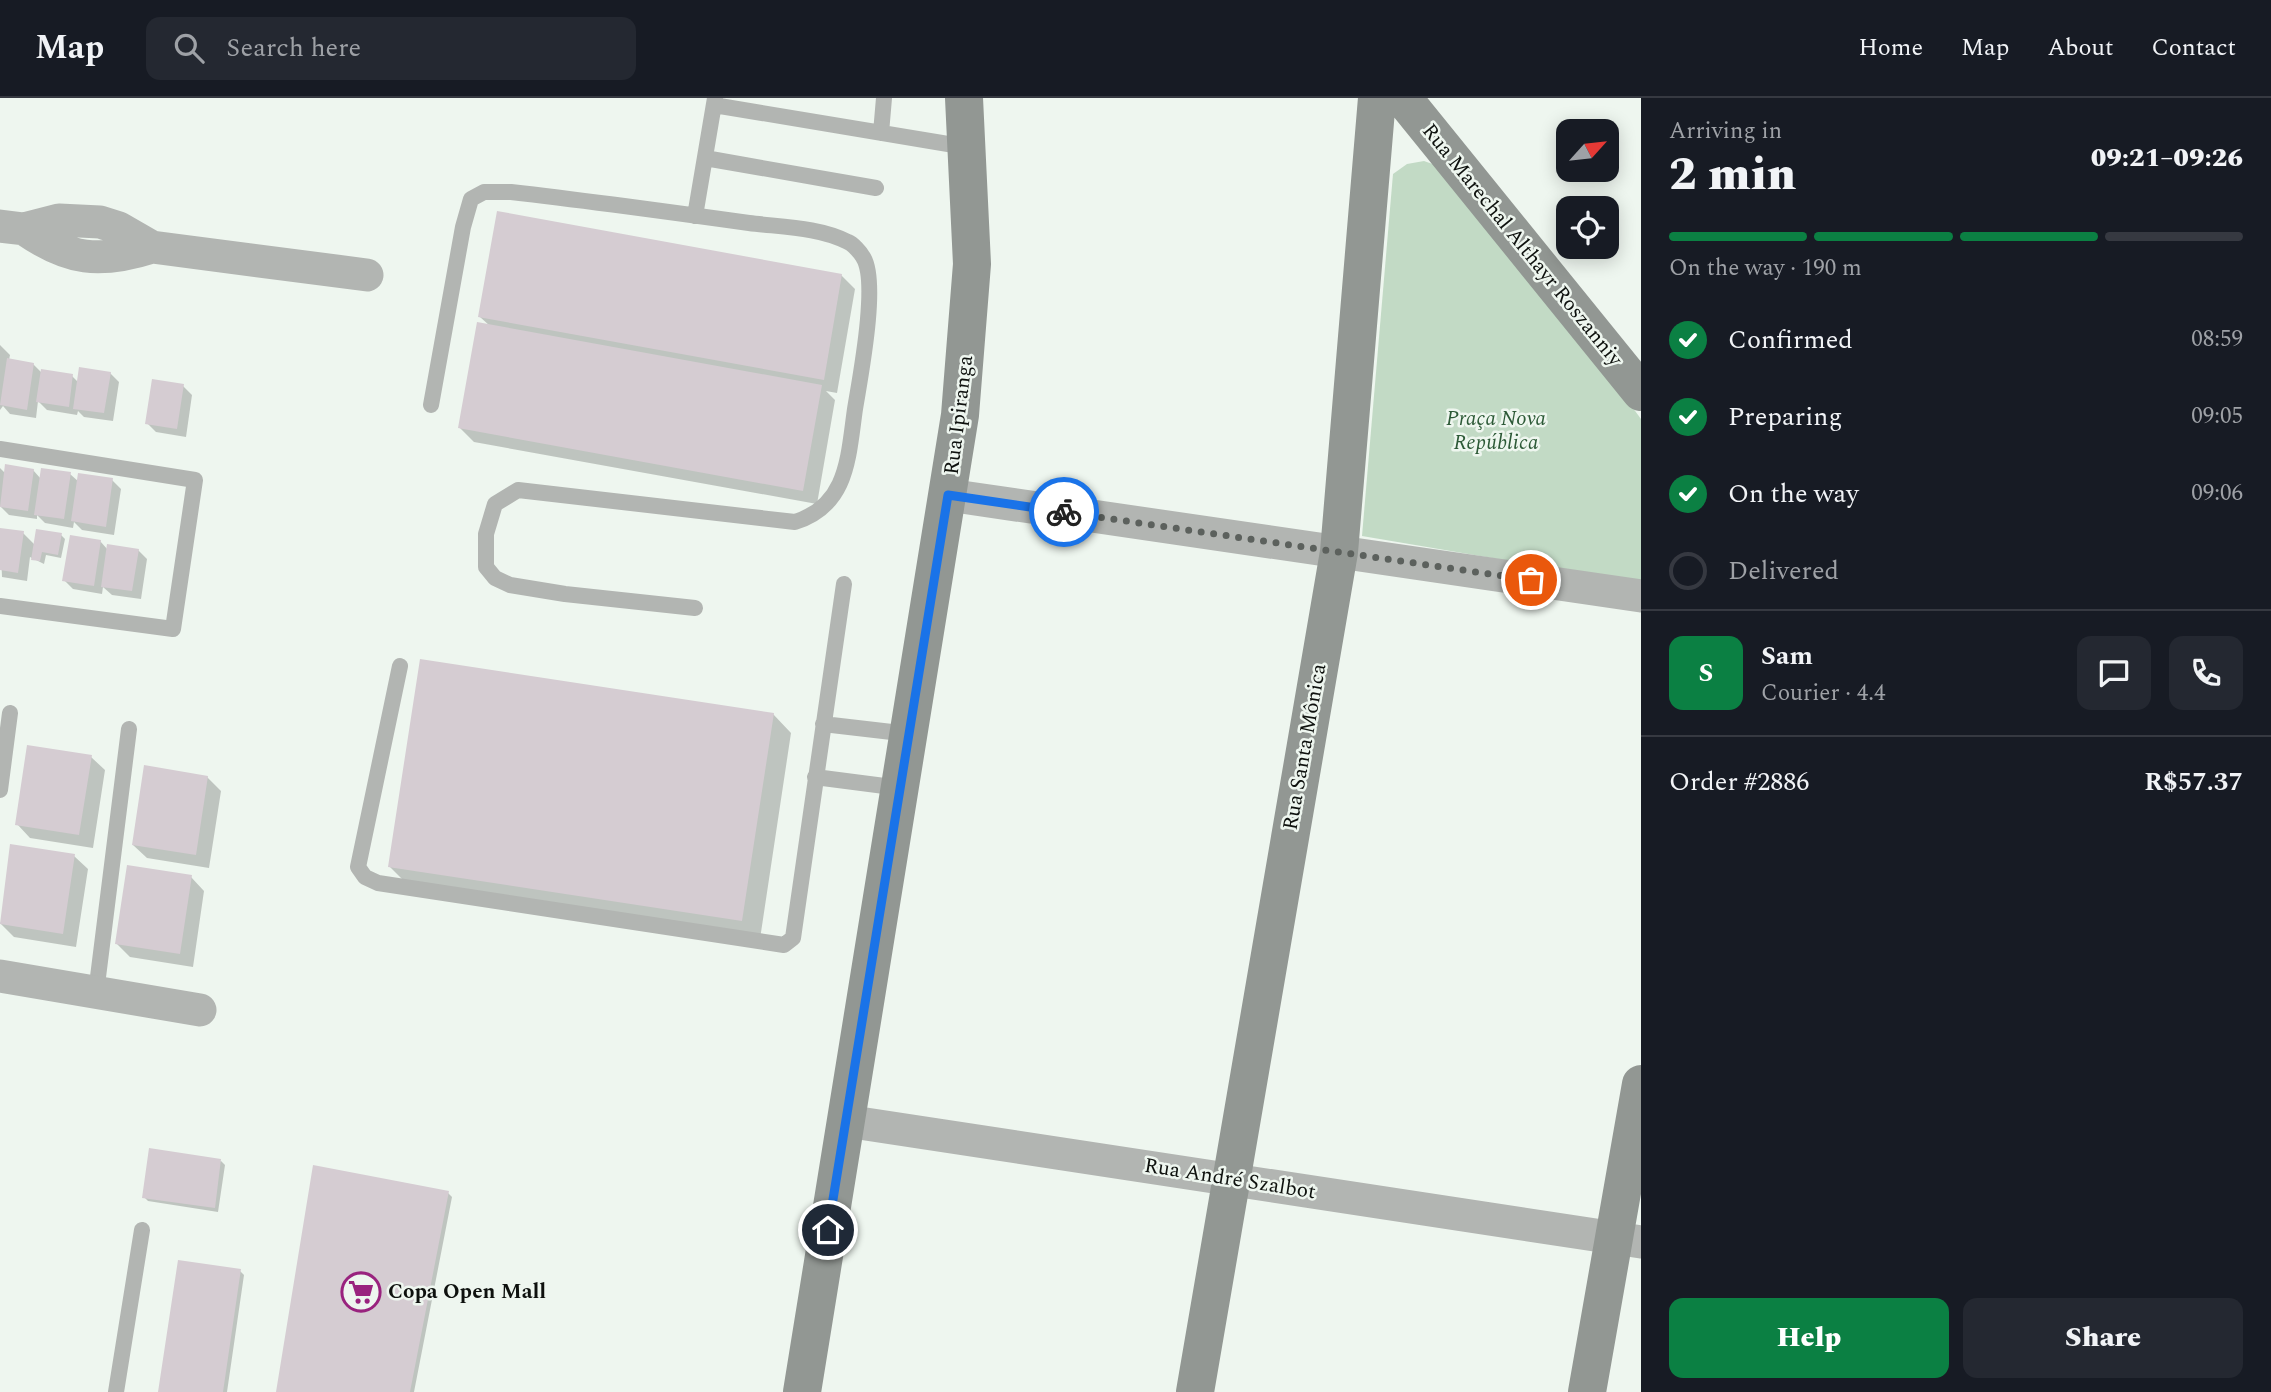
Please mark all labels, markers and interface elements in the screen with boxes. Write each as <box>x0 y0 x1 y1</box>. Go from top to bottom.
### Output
search box <box>146 17 636 80</box>
text: Map <box>35 23 104 73</box>
text: Search here <box>226 28 361 68</box>
icon: search <box>170 29 208 67</box>
text: Home <box>1858 30 1923 66</box>
text: Map <box>1961 30 2009 66</box>
text: About <box>2047 30 2113 66</box>
text: Contact <box>2151 30 2236 66</box>
text: Arriving in <box>1669 114 1782 149</box>
street label: Rua Marechal Althayr Roszanniy <box>1414 117 1631 374</box>
north arrow <box>1556 119 1619 182</box>
map controls <box>1556 119 1619 259</box>
text: 09:21–09:26 <box>2091 138 2243 178</box>
text: 2 min <box>1669 140 1796 210</box>
button: locate <box>1556 196 1619 259</box>
text: On the way · 190 m <box>1669 251 1862 286</box>
text: Confirmed <box>1728 320 1853 360</box>
icon: check <box>1669 321 1707 359</box>
text: 08:59 <box>2191 322 2243 357</box>
street label: Rua Ipiranga <box>936 353 982 477</box>
text: Preparing <box>1728 397 1842 437</box>
icon: check <box>1669 398 1707 436</box>
text: 09:05 <box>2191 399 2243 434</box>
park label: Praça Nova República <box>1446 403 1546 459</box>
text: On the way <box>1728 474 1859 514</box>
icon: check <box>1669 475 1707 513</box>
text: 09:06 <box>2191 476 2243 511</box>
courier <box>1029 477 1099 547</box>
icon: bike <box>1045 493 1083 531</box>
pin <box>1501 550 1561 610</box>
text: Delivered <box>1728 551 1839 591</box>
icon: bag <box>1512 561 1550 599</box>
text: Sam <box>1761 636 1813 676</box>
button: chat <box>2077 636 2151 710</box>
button: phone <box>2169 636 2243 710</box>
text: S <box>1699 653 1713 693</box>
street label: Rua Santa Mônica <box>1275 660 1336 833</box>
text: Courier · 4.4 <box>1761 676 1886 711</box>
text: Order #2886 <box>1669 762 1809 802</box>
text: R$57.37 <box>2144 762 2243 802</box>
street label: Rua André Szalbot <box>1142 1150 1318 1208</box>
pin <box>798 1200 858 1260</box>
icon: home <box>809 1211 847 1249</box>
supermarket icon: Copa Open Mall <box>340 1271 382 1313</box>
place label: Copa Open Mall <box>388 1276 546 1308</box>
button: Help <box>1669 1298 1949 1378</box>
button: Share <box>1963 1298 2243 1378</box>

